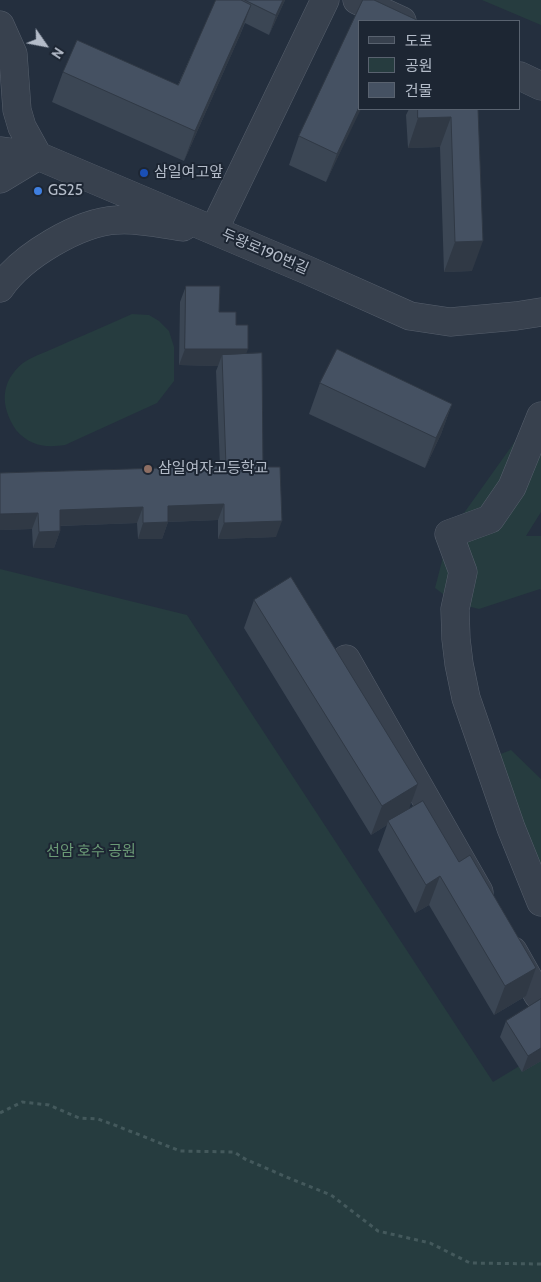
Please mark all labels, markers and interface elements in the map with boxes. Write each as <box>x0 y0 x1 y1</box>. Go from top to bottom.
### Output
north arrow <box>20 20 70 70</box>
legend <box>358 20 521 110</box>
text: 도로 <box>405 32 433 50</box>
text: N <box>47 44 68 62</box>
text: 공원 <box>405 57 433 75</box>
text: 건물 <box>405 82 433 100</box>
place label: 삼일여고앞 <box>154 164 223 182</box>
marker: 삼일여고앞 <box>138 167 150 179</box>
place label: GS25 <box>48 182 83 200</box>
marker: GS25 <box>32 185 44 197</box>
street label: 두왕로190번길 <box>219 226 311 278</box>
place label: 삼일여자고등학교 <box>158 460 268 478</box>
marker: 삼일여자고등학교 <box>142 463 154 475</box>
park label: 선암 호수 공원 <box>46 843 136 861</box>

